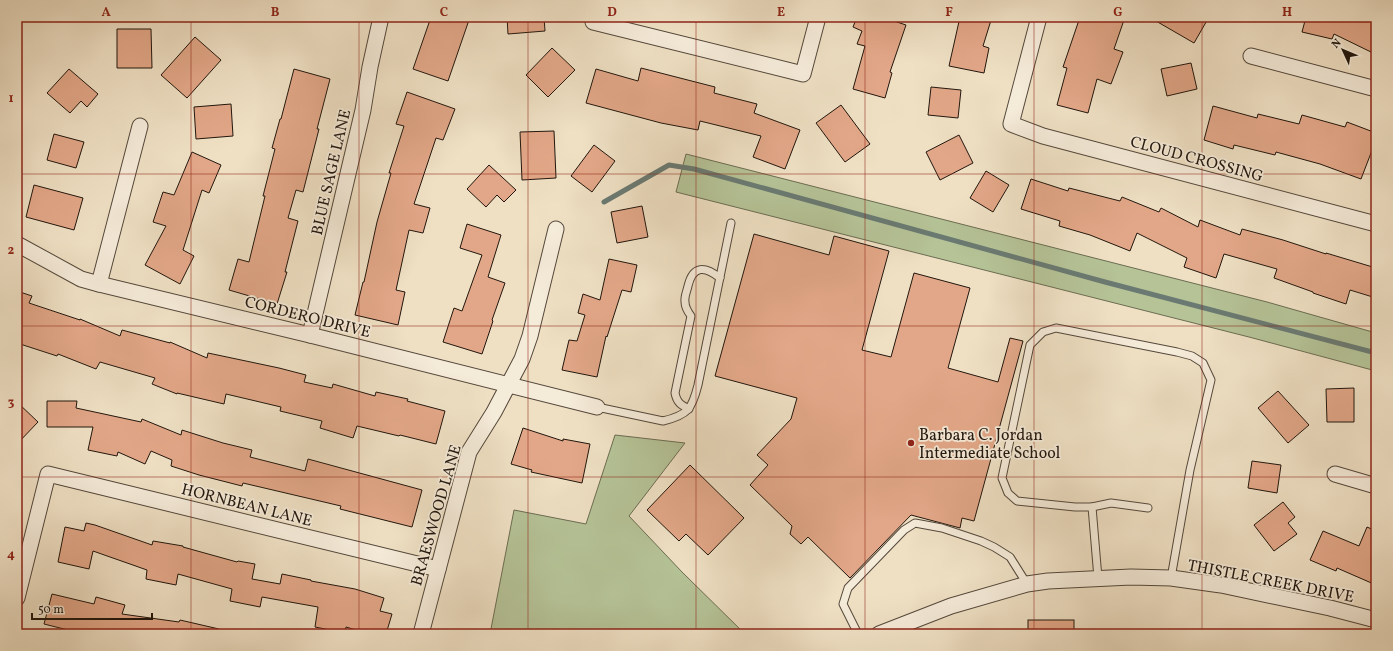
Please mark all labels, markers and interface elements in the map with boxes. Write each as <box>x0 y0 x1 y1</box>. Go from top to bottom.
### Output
text: A <box>101 4 111 22</box>
text: B <box>271 4 280 22</box>
text: C <box>440 4 448 22</box>
text: D <box>607 4 617 22</box>
text: E <box>777 4 785 22</box>
text: F <box>945 4 953 22</box>
text: G <box>1113 4 1123 22</box>
text: H <box>1282 4 1292 22</box>
north arrow <box>1323 30 1363 70</box>
text: N <box>1329 36 1345 52</box>
text: 1 <box>8 90 14 108</box>
street label: BLUE SAGE LANE <box>307 107 357 238</box>
street label: CLOUD CROSSING <box>1128 132 1265 188</box>
text: 2 <box>8 242 15 260</box>
street label: CORDERO DRIVE <box>242 292 373 344</box>
text: 3 <box>8 394 15 412</box>
place label: Barbara C. Jordan Intermediate School <box>919 425 1060 465</box>
marker: Barbara C. Jordan Intermediate School <box>906 438 916 448</box>
street label: BRAESWOOD LANE <box>406 442 468 589</box>
street label: HORNBEAN LANE <box>179 479 314 533</box>
text: 4 <box>7 546 15 564</box>
street label: THISTLE CREEK DRIVE <box>1186 555 1356 609</box>
scale bar <box>32 595 152 621</box>
text: 50 m <box>38 602 64 618</box>

